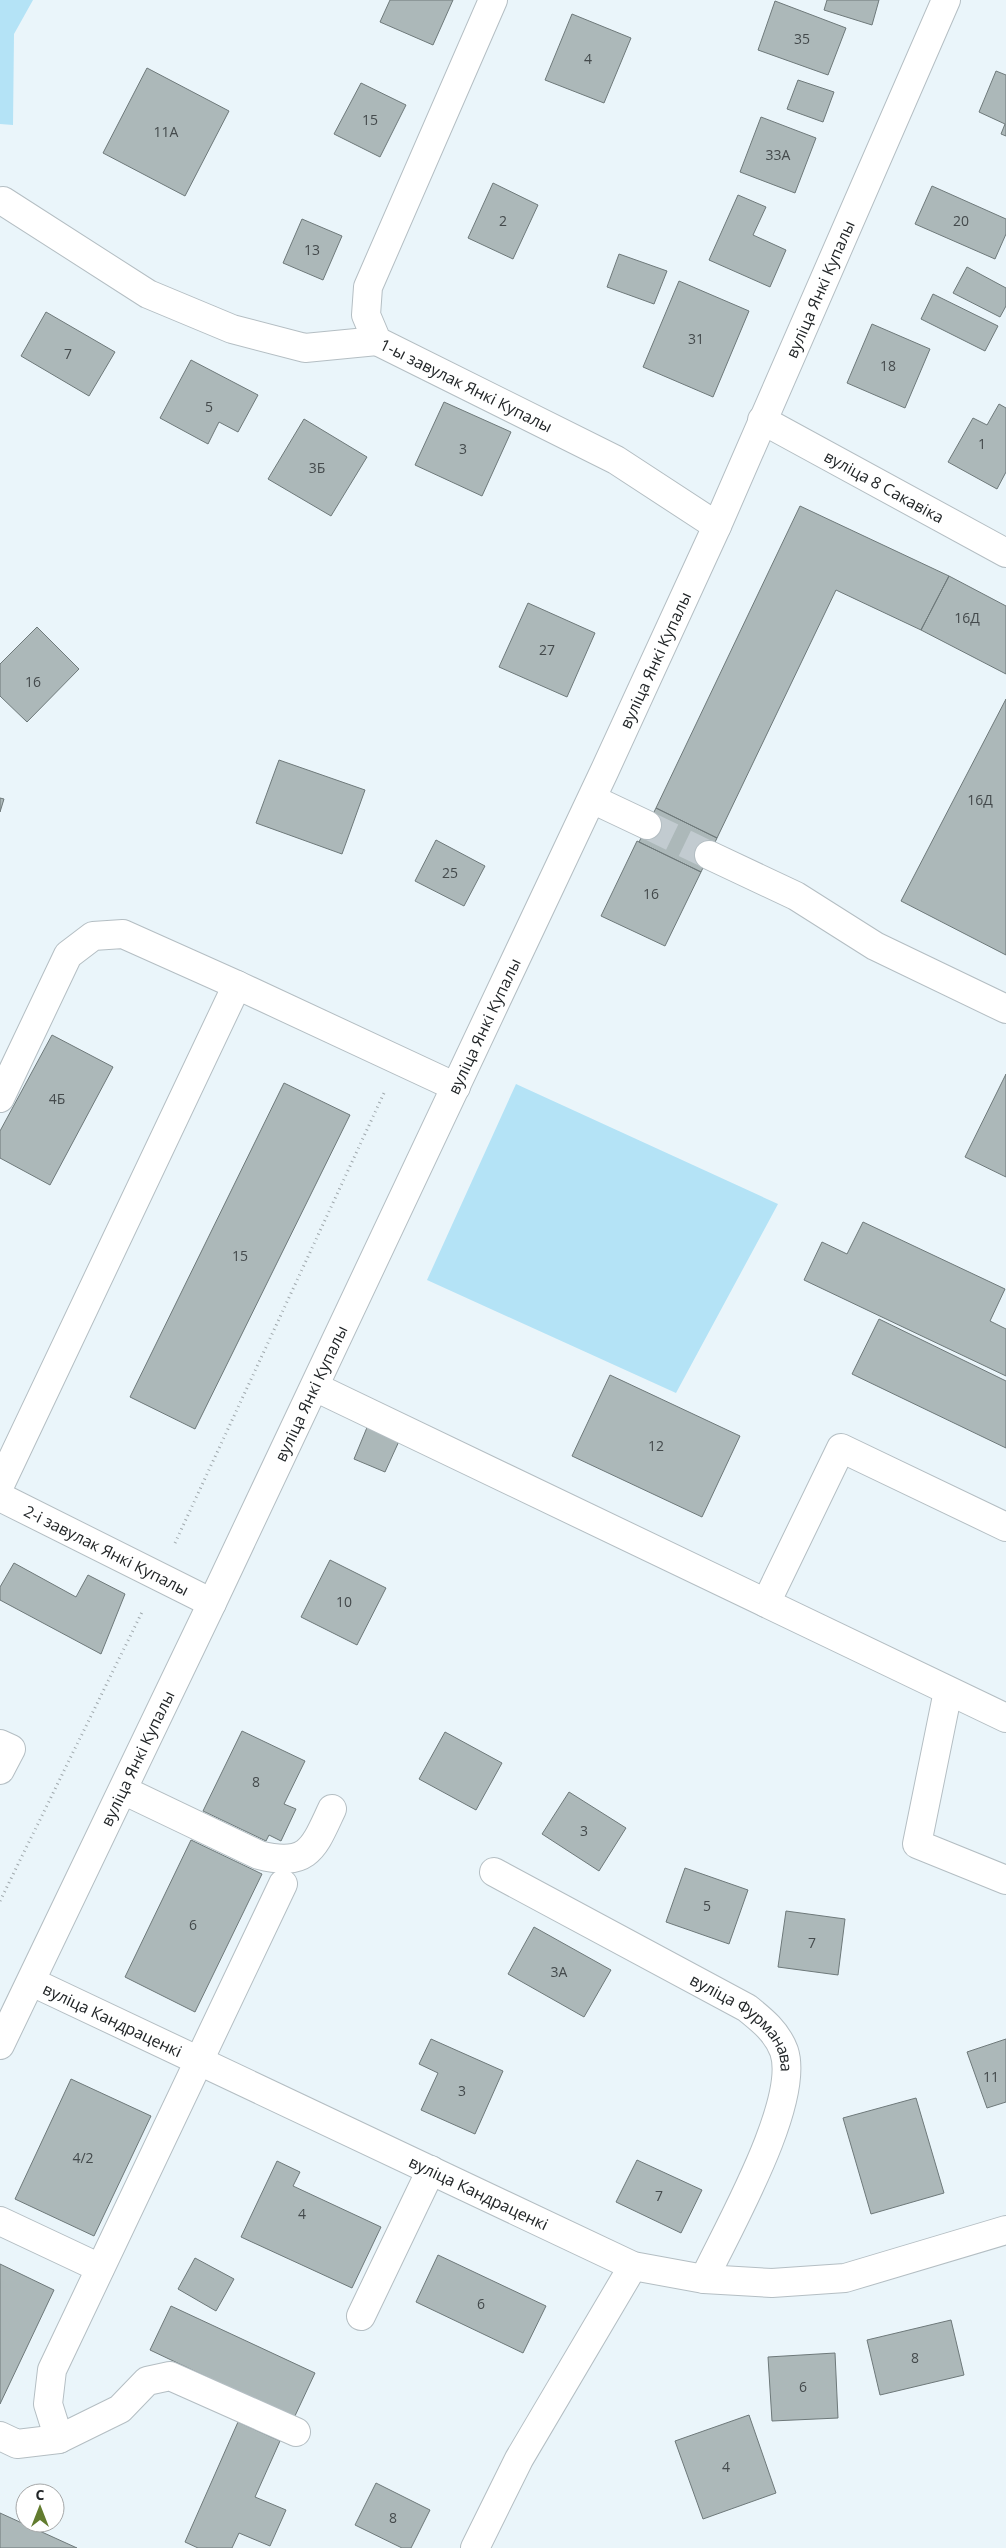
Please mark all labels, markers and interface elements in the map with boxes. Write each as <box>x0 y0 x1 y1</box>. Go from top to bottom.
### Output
house number: 35 <box>794 29 810 48</box>
house number: 4 <box>584 49 592 68</box>
house number: 15 <box>362 110 378 129</box>
house number: 11А <box>154 122 179 141</box>
house number: 33А <box>766 145 791 164</box>
house number: 2 <box>499 211 507 230</box>
house number: 20 <box>953 211 969 230</box>
street label: вуліца Янкі Купалы <box>780 217 860 362</box>
house number: 13 <box>304 240 320 259</box>
house number: 31 <box>688 329 704 348</box>
street label: 1-ы завулак Янкі Купалы <box>376 333 556 438</box>
house number: 7 <box>64 344 72 363</box>
house number: 18 <box>880 356 896 375</box>
house number: 5 <box>205 397 213 416</box>
house number: 1 <box>978 434 986 453</box>
house number: 3 <box>459 439 467 458</box>
street label: вуліца 8 Сакавіка <box>820 445 948 528</box>
house number: 3Б <box>309 458 325 477</box>
street label: вуліца Янкі Купалы <box>614 588 696 732</box>
house number: 16Д <box>954 608 980 627</box>
house number: 27 <box>539 640 555 659</box>
house number: 16 <box>25 672 41 691</box>
house number: 16Д <box>967 790 993 809</box>
house number: 25 <box>442 863 458 882</box>
house number: 16 <box>643 884 659 903</box>
street label: вуліца Янкі Купалы <box>443 954 526 1098</box>
house number: 4Б <box>49 1089 65 1108</box>
house number: 15 <box>232 1246 248 1265</box>
street label: вуліца Янкі Купалы <box>269 1322 352 1465</box>
house number: 12 <box>648 1436 664 1455</box>
street label: 2-і завулак Янкі Купалы <box>20 1500 193 1601</box>
house number: 10 <box>336 1592 352 1611</box>
street label: вуліца Янкі Купалы <box>96 1687 179 1830</box>
house number: 8 <box>252 1772 260 1791</box>
house number: 3 <box>580 1821 588 1840</box>
house number: 5 <box>703 1896 711 1915</box>
house number: 6 <box>189 1915 197 1934</box>
house number: 7 <box>808 1933 816 1952</box>
house number: 3А <box>551 1962 568 1981</box>
street label: вуліца Фурманава <box>686 1968 798 2072</box>
street label: вуліца Кандраценкі <box>39 1978 186 2062</box>
house number: 11 <box>983 2067 999 2086</box>
house number: 3 <box>458 2081 466 2100</box>
house number: 4/2 <box>72 2148 94 2167</box>
street label: вуліца Кандраценкі <box>405 2151 552 2235</box>
house number: 7 <box>655 2186 663 2205</box>
house number: 4 <box>298 2204 306 2223</box>
house number: 6 <box>477 2294 485 2313</box>
house number: 8 <box>911 2348 919 2367</box>
house number: 6 <box>799 2377 807 2396</box>
house number: 4 <box>722 2457 730 2476</box>
north arrow <box>15 2483 65 2533</box>
text: С <box>36 2485 45 2504</box>
house number: 8 <box>389 2508 397 2527</box>

